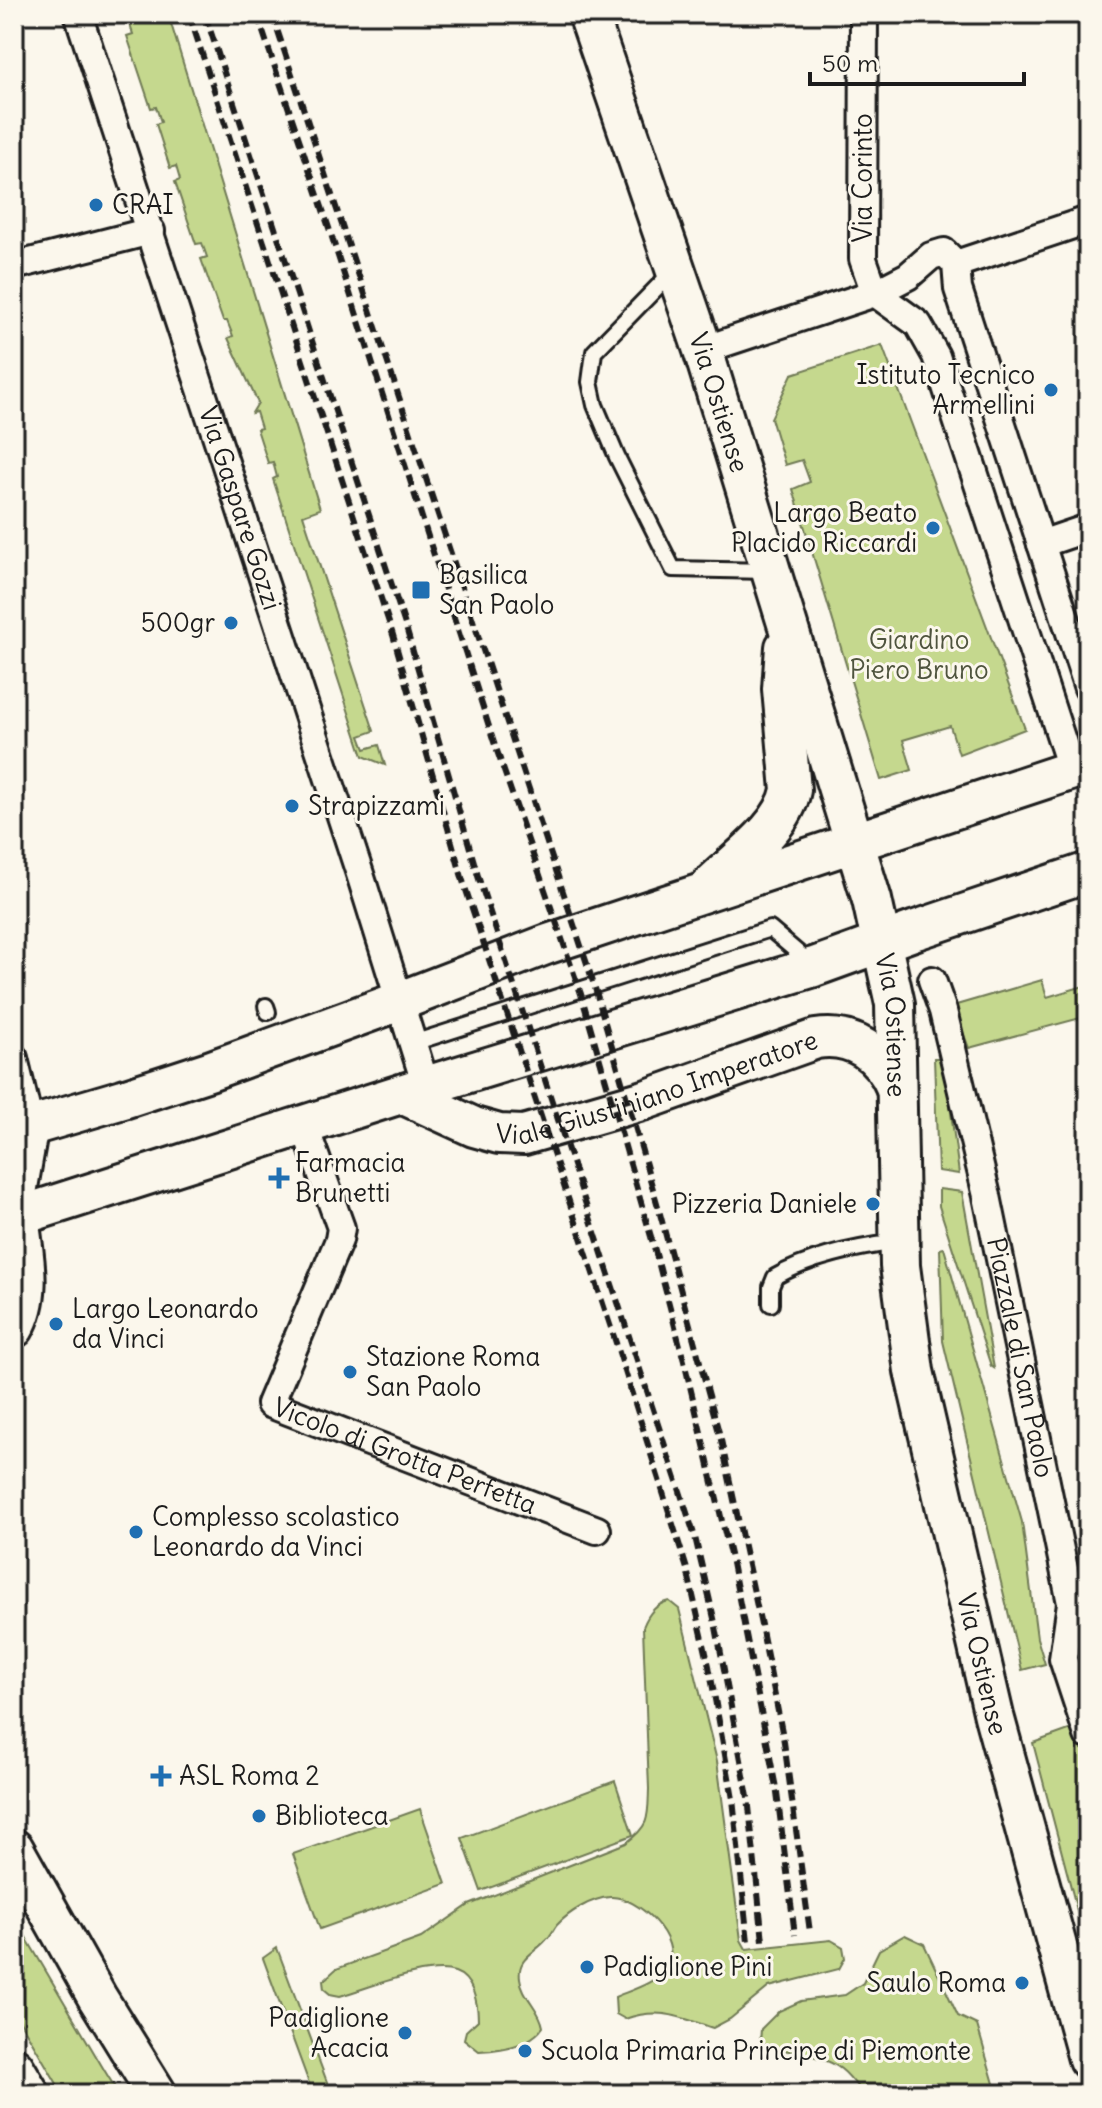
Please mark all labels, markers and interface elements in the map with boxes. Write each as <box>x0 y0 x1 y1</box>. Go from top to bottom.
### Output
scale bar <box>810 36 1024 86</box>
text: 50 m <box>822 48 878 78</box>
street label: Via Corinto <box>846 113 879 243</box>
place label: CRAI <box>112 188 174 221</box>
marker: CRAI <box>87 196 105 214</box>
street label: Via Ostiense <box>682 328 757 476</box>
place label: Istituto Tecnico Armellini <box>856 358 1035 421</box>
marker: Istituto Tecnico Armellini <box>1042 381 1060 399</box>
street label: Via Gaspare Gozzi <box>192 402 289 614</box>
place label: Largo Beato Placido Riccardi <box>731 496 917 559</box>
marker: Largo Beato Placido Riccardi <box>924 519 942 537</box>
place label: Basilica San Paolo <box>439 558 554 621</box>
marker: Basilica San Paolo <box>410 579 432 601</box>
place label: 500gr <box>141 606 215 639</box>
marker: 500gr <box>222 614 240 632</box>
park label: Giardino Piero Bruno <box>849 623 989 686</box>
place label: Strapizzami <box>308 789 445 822</box>
marker: Strapizzami <box>283 797 301 815</box>
street label: Via Ostiense <box>868 950 914 1098</box>
street label: Viale Giustiniano Imperatore <box>495 1023 822 1152</box>
place label: Farmacia Brunetti <box>295 1146 405 1209</box>
marker: Farmacia Brunetti <box>270 1169 288 1187</box>
place label: Pizzeria Daniele <box>672 1187 857 1220</box>
marker: Pizzeria Daniele <box>864 1195 882 1213</box>
street label: Piazzale di San Paolo <box>980 1234 1062 1481</box>
place label: Largo Leonardo da Vinci <box>72 1292 259 1355</box>
marker: Largo Leonardo da Vinci <box>47 1315 65 1333</box>
place label: Stazione Roma San Paolo <box>366 1340 540 1403</box>
marker: Stazione Roma San Paolo <box>341 1363 359 1381</box>
street label: Vicolo di Grotta Perfetta <box>269 1390 541 1521</box>
place label: Complesso scolastico Leonardo da Vinci <box>152 1500 400 1563</box>
marker: Complesso scolastico Leonardo da Vinci <box>127 1523 145 1541</box>
street label: Via Ostiense <box>950 1590 1015 1739</box>
place label: ASL Roma 2 <box>179 1759 320 1792</box>
marker: ASL Roma 2 <box>150 1765 172 1787</box>
place label: Biblioteca <box>275 1799 389 1832</box>
marker: Biblioteca <box>250 1807 268 1825</box>
place label: Padiglione Pini <box>603 1950 772 1983</box>
marker: Padiglione Pini <box>578 1958 596 1976</box>
place label: Saulo Roma <box>866 1966 1006 1999</box>
marker: Saulo Roma <box>1013 1974 1031 1992</box>
place label: Padiglione Acacia <box>268 2001 389 2064</box>
marker: Padiglione Acacia <box>396 2024 414 2042</box>
place label: Scuola Primaria Principe di Piemonte <box>541 2034 971 2067</box>
marker: Scuola Primaria Principe di Piemonte <box>516 2042 534 2060</box>

